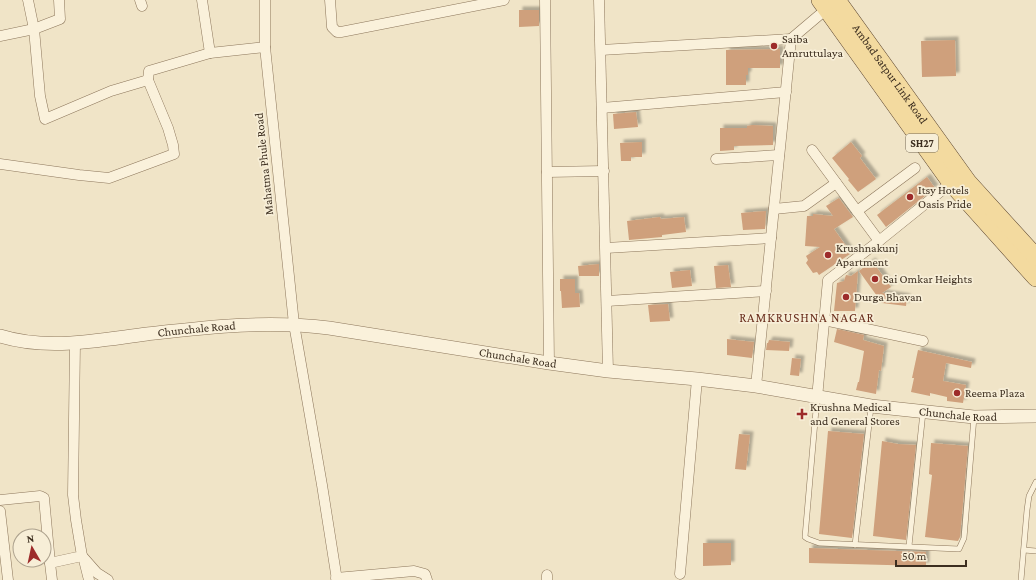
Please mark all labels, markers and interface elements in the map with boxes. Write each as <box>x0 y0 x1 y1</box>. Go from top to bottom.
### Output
street label: Ambad Satpur Link Road <box>850 21 931 127</box>
place label: Saiba Amruttulaya <box>782 32 844 60</box>
marker: Saiba Amruttulaya <box>769 41 779 51</box>
street label: Mahatma Phule Road <box>252 111 276 216</box>
road number: SH27 <box>906 134 938 152</box>
place label: Itsy Hotels Oasis Pride <box>918 183 971 211</box>
marker: Itsy Hotels Oasis Pride <box>905 192 915 202</box>
place label: Krushnakunj Apartment <box>836 241 898 269</box>
marker: Krushnakunj Apartment <box>823 250 833 260</box>
place label: Sai Omkar Heights <box>883 272 972 286</box>
marker: Sai Omkar Heights <box>870 274 880 284</box>
place label: Durga Bhavan <box>854 290 922 304</box>
marker: Durga Bhavan <box>841 292 851 302</box>
district label: RAMKRUSHNA NAGAR <box>739 310 875 325</box>
street label: Chunchale Road <box>157 318 237 340</box>
street label: Chunchale Road <box>478 345 558 371</box>
place label: Reema Plaza <box>965 386 1025 400</box>
marker: Reema Plaza <box>952 388 962 398</box>
place label: Krushna Medical and General Stores <box>810 400 900 428</box>
street label: Chunchale Road <box>918 404 998 424</box>
marker: Krushna Medical and General Stores <box>797 409 807 419</box>
north arrow <box>12 528 52 568</box>
text: N <box>26 532 36 545</box>
scale bar <box>896 542 966 568</box>
text: 50 m <box>902 549 927 563</box>

